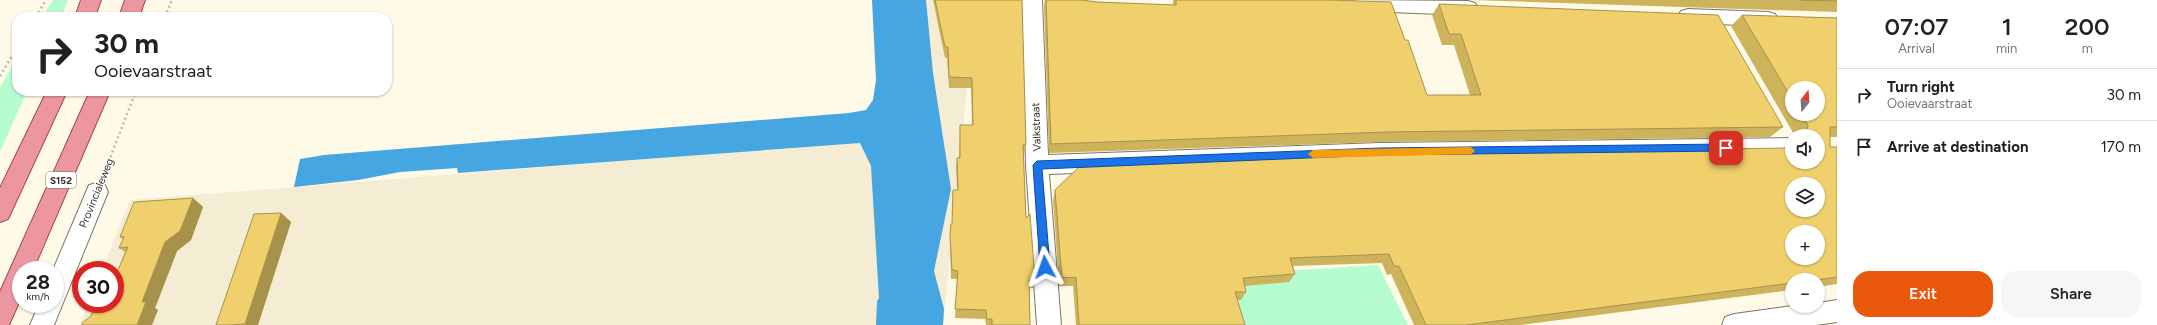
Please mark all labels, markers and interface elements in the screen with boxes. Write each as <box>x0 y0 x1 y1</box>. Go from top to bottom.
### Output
text: 07:07 <box>1884 12 1949 41</box>
text: 1 <box>2002 12 2012 41</box>
text: 200 <box>2065 12 2110 41</box>
text: 30 m <box>94 26 159 60</box>
icon: right <box>28 28 80 80</box>
text: Arrival <box>1898 41 1935 56</box>
text: min <box>1996 41 2017 56</box>
text: m <box>2082 41 2093 56</box>
text: Ooievaarstraat <box>94 60 212 82</box>
text: Turn right <box>1887 78 1955 96</box>
north arrow <box>1785 81 1825 121</box>
map controls <box>1785 81 1825 313</box>
icon: right <box>1853 84 1875 106</box>
text: 30 m <box>2107 86 2141 104</box>
text: Ooievaarstraat <box>1887 96 1972 111</box>
street label: Valkstraat <box>1029 102 1044 152</box>
button: sound <box>1785 129 1825 169</box>
pin <box>1709 131 1743 165</box>
icon: arrive <box>1853 136 1875 158</box>
icon: arrive <box>1715 137 1737 159</box>
text: Arrive at destination <box>1887 138 2028 156</box>
text: 170 m <box>2101 138 2141 156</box>
street label: Provincialeweg <box>77 156 116 230</box>
road number: S152 <box>46 172 76 188</box>
button: layers <box>1785 177 1825 217</box>
button: + <box>1785 225 1825 265</box>
position arrow <box>1024 246 1066 288</box>
speed limit sign: 30 <box>72 261 124 313</box>
text: 28 <box>26 270 50 294</box>
button: Exit <box>1853 271 1993 317</box>
button: Share <box>2001 271 2141 317</box>
button: − <box>1785 273 1825 313</box>
text: km/h <box>27 290 49 303</box>

